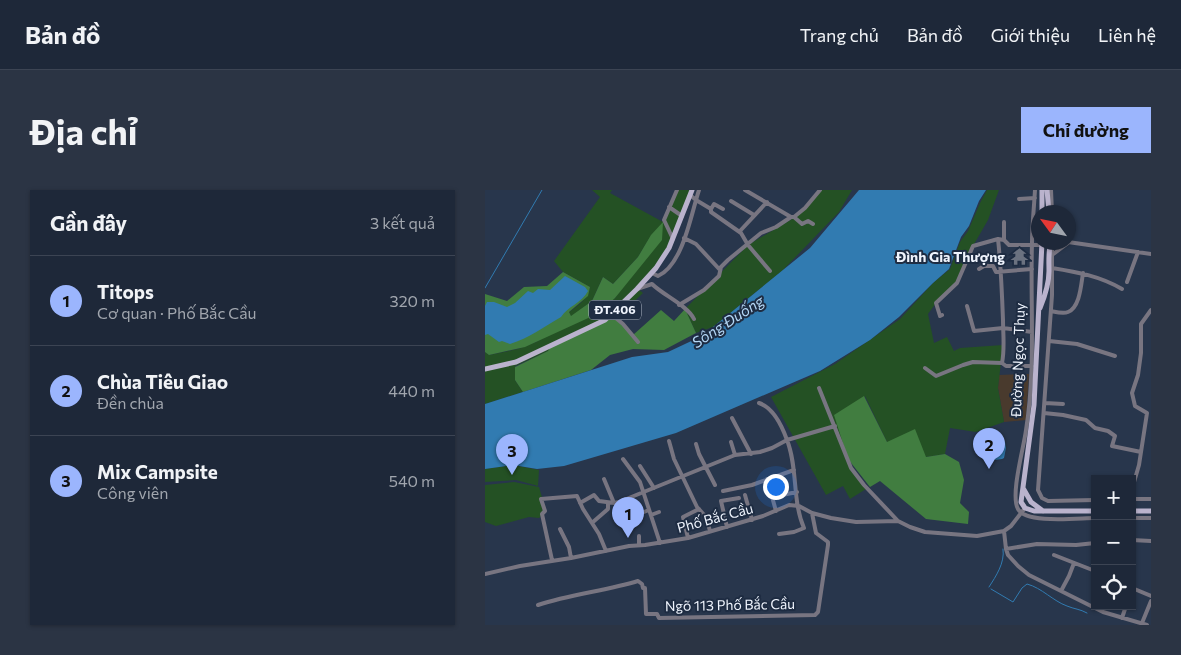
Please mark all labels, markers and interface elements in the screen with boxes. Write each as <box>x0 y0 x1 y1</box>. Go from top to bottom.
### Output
text: Bản đồ <box>25 20 100 49</box>
text: Trang chủ <box>800 24 879 46</box>
text: Bản đồ <box>907 24 963 46</box>
text: Giới thiệu <box>991 24 1070 46</box>
text: Liên hệ <box>1098 24 1156 46</box>
button: Chỉ đường <box>1021 107 1151 153</box>
text: Địa chỉ <box>30 109 138 152</box>
north arrow <box>1031 205 1076 250</box>
text: Gần đây <box>50 210 127 235</box>
text: 3 kết quả <box>370 213 435 232</box>
temple icon: Đình Gia Thượng <box>1009 247 1029 267</box>
place label: Đình Gia Thượng <box>895 248 1005 265</box>
text: Titops <box>97 280 154 303</box>
text: 1 <box>62 291 70 310</box>
text: 320 m <box>390 291 435 310</box>
water label: Sông Đuống <box>688 291 768 351</box>
road number: ĐT.406 <box>589 300 641 320</box>
text: Cơ quan · Phố Bắc Cầu <box>97 303 257 322</box>
street label: Đường Ngọc Thụy <box>1007 303 1028 418</box>
text: Chùa Tiêu Giao <box>97 370 228 393</box>
text: 2 <box>61 381 71 400</box>
text: 440 m <box>388 381 435 400</box>
text: Đền chùa <box>97 393 164 412</box>
pin: 2 <box>973 428 1005 469</box>
pin: 3 <box>496 434 528 475</box>
text: Mix Campsite <box>97 460 218 483</box>
text: 3 <box>61 471 71 490</box>
text: 540 m <box>389 471 435 490</box>
your location <box>763 474 789 500</box>
map controls <box>1091 475 1136 610</box>
button: + <box>1091 475 1136 520</box>
text: Công viên <box>97 483 168 502</box>
pin: 1 <box>612 497 644 538</box>
street label: Phố Bắc Cầu <box>675 499 755 536</box>
button: − <box>1091 520 1136 565</box>
button: locate <box>1091 565 1136 610</box>
street label: Ngõ 113 Phố Bắc Cầu <box>665 595 795 614</box>

